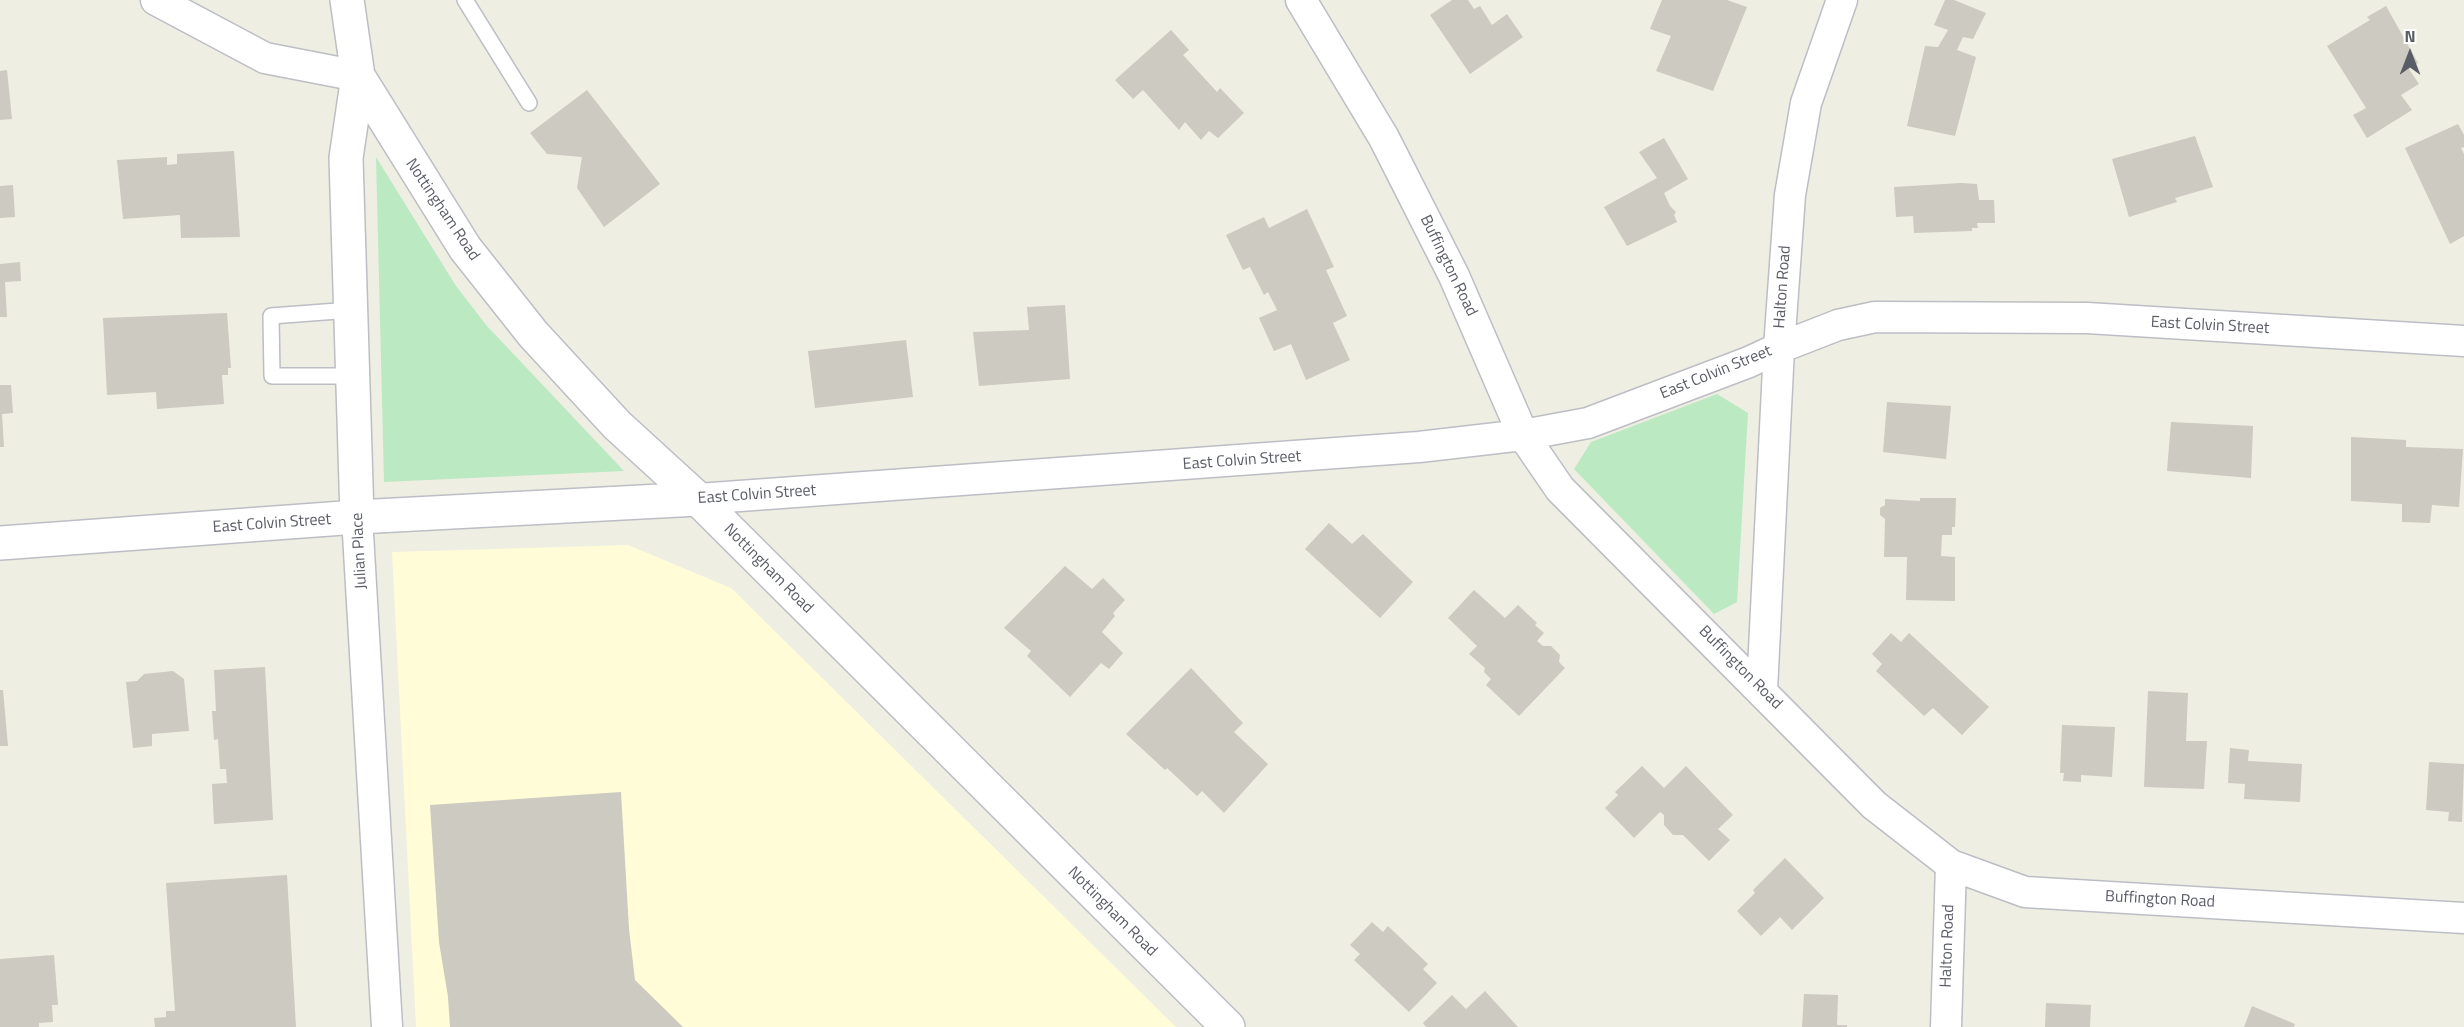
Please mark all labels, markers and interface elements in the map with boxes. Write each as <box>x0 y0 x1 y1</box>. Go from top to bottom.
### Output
north arrow <box>2380 24 2440 84</box>
text: N <box>2404 24 2416 48</box>
street label: Nottingham Road <box>401 155 483 265</box>
street label: Buffington Road <box>1415 212 1481 320</box>
street label: Halton Road <box>1771 245 1795 329</box>
street label: East Colvin Street <box>2150 313 2270 339</box>
street label: East Colvin Street <box>1657 342 1775 404</box>
street label: East Colvin Street <box>1182 447 1302 475</box>
street label: East Colvin Street <box>697 481 817 509</box>
street label: East Colvin Street <box>212 510 332 538</box>
street label: Julian Place <box>348 512 372 590</box>
street label: Nottingham Road <box>719 520 817 618</box>
street label: Buffington Road <box>1694 622 1786 714</box>
street label: Nottingham Road <box>1063 863 1161 961</box>
street label: Buffington Road <box>2105 888 2215 912</box>
street label: Halton Road <box>1937 904 1959 988</box>

